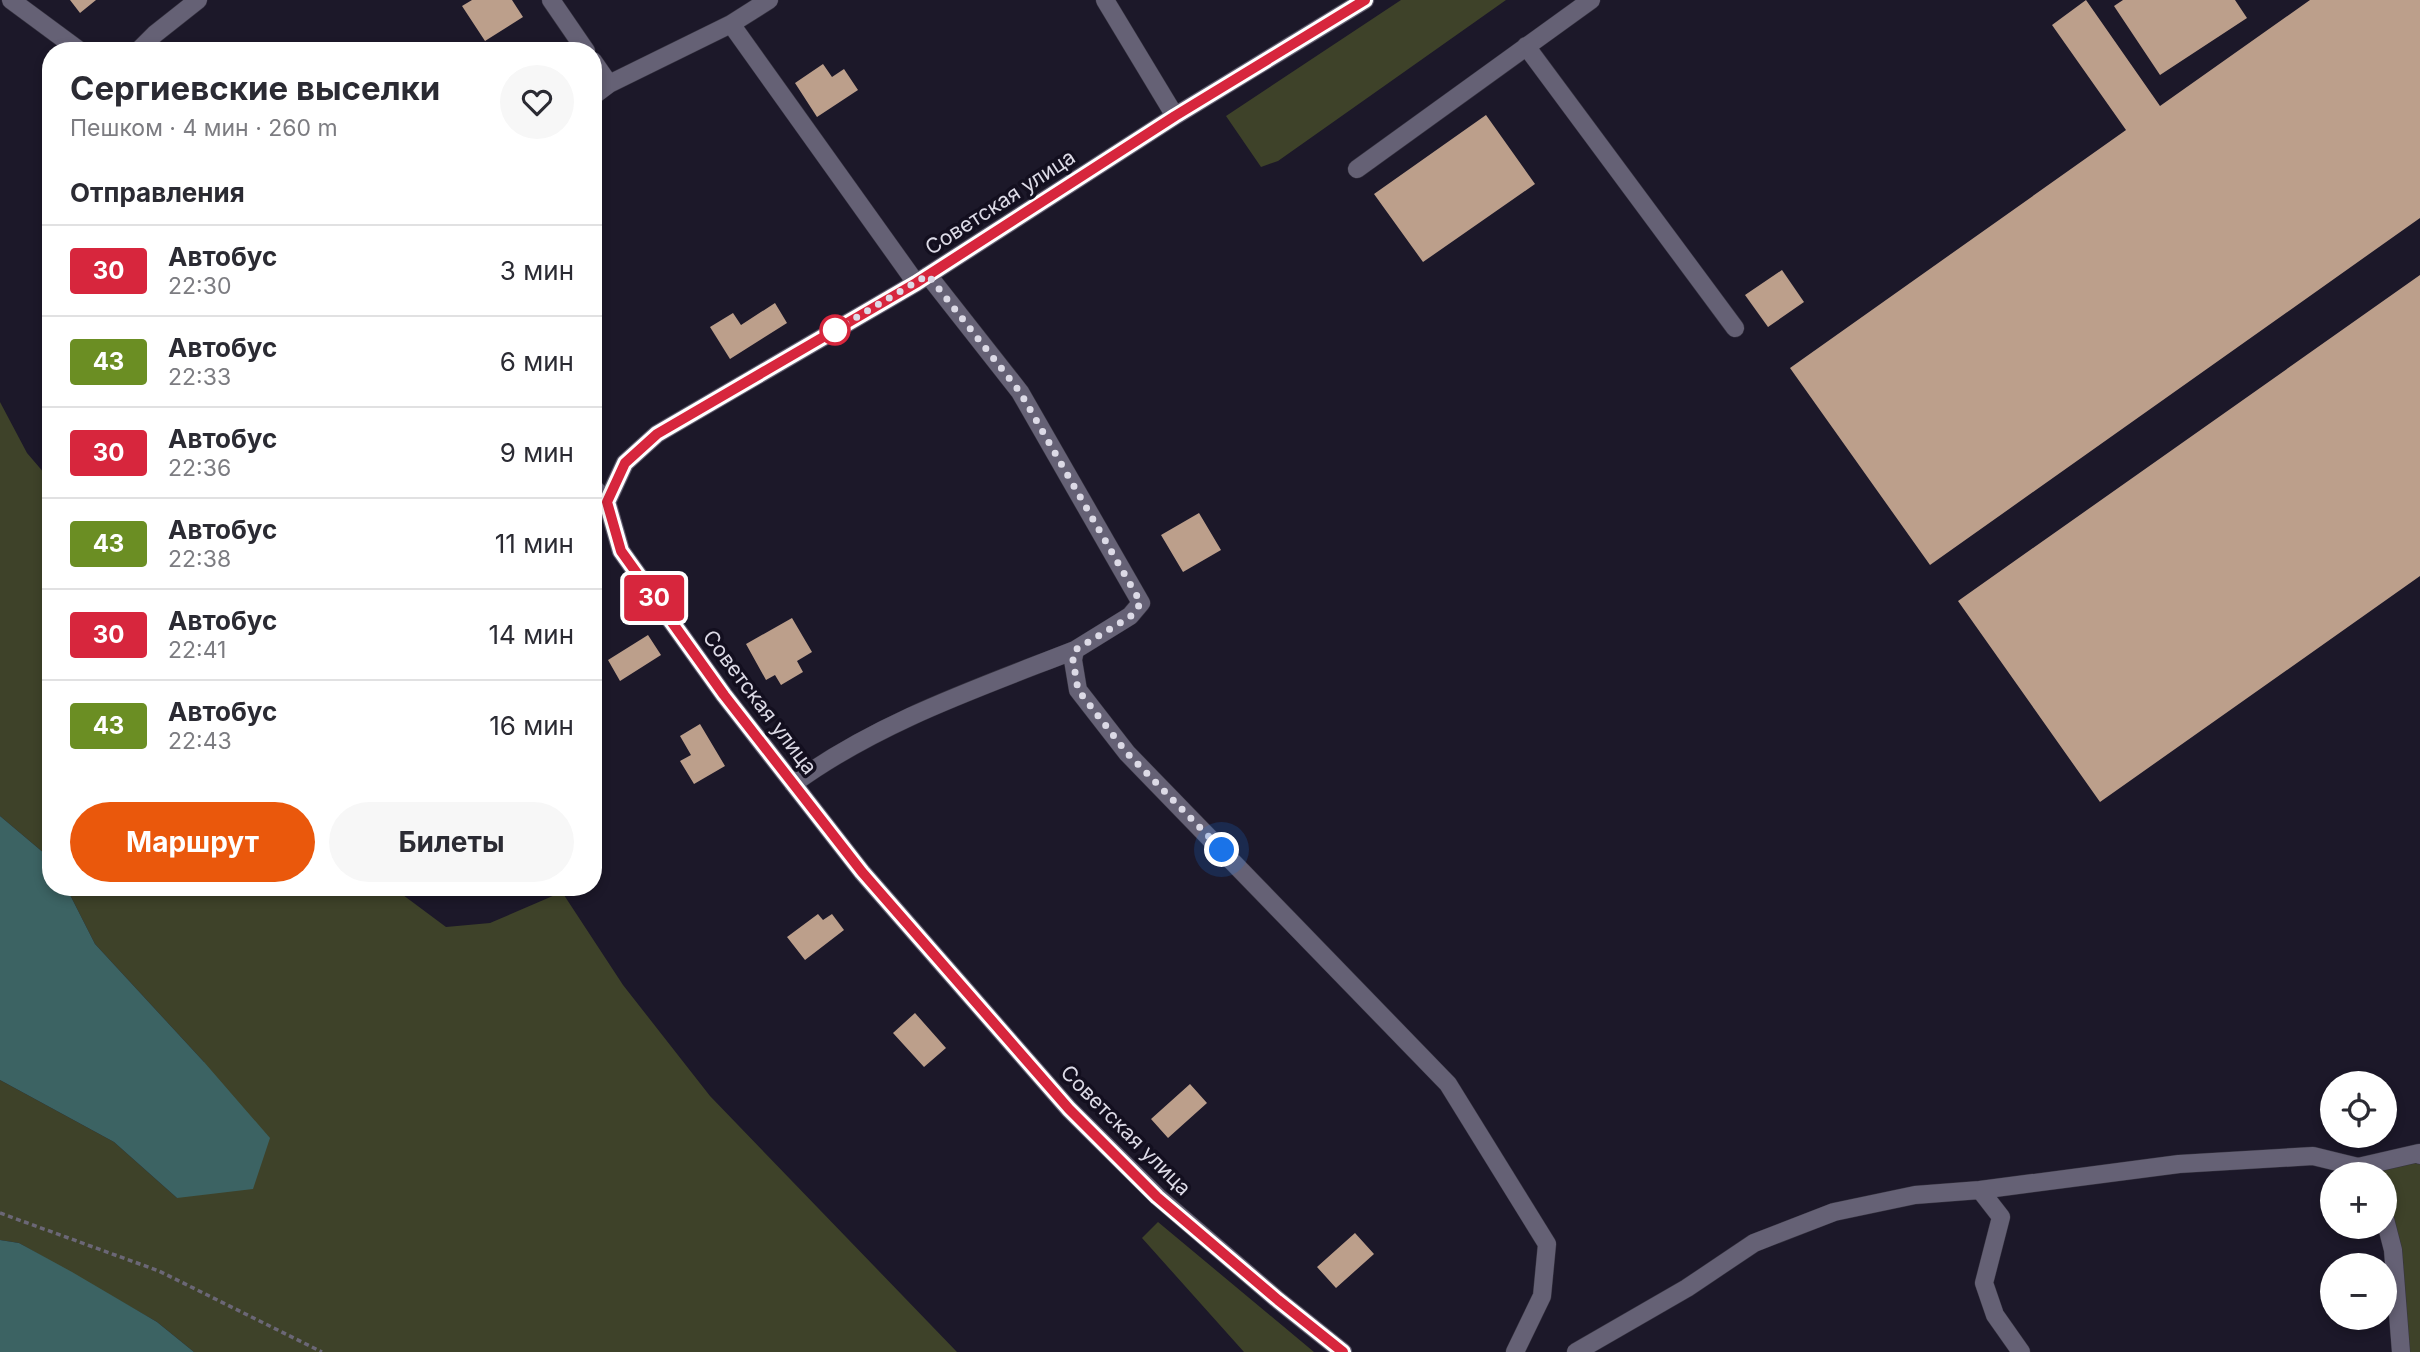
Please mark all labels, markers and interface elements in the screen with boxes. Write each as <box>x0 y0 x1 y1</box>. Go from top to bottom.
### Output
button: heart <box>500 65 574 139</box>
text: Сергиевские выселки <box>70 68 440 108</box>
text: Пешком · 4 мин · 260 m <box>70 114 338 142</box>
street label: Советская улица <box>920 144 1080 260</box>
text: Отправления <box>70 177 245 208</box>
text: Автобус <box>168 241 277 272</box>
text: 3 мин <box>500 255 574 286</box>
text: 30 <box>93 256 124 285</box>
text: 22:30 <box>168 272 231 300</box>
unlabelled marker <box>820 315 850 345</box>
text: Автобус <box>168 332 277 363</box>
text: 6 мин <box>500 346 574 377</box>
text: 43 <box>93 347 124 376</box>
text: 22:33 <box>168 363 231 391</box>
text: Автобус <box>168 423 277 454</box>
text: 9 мин <box>500 437 574 468</box>
text: 30 <box>93 438 124 467</box>
text: 22:36 <box>168 454 231 482</box>
text: Автобус <box>168 514 277 545</box>
text: 11 мин <box>495 528 574 559</box>
text: 43 <box>93 529 124 558</box>
text: 22:38 <box>168 545 231 573</box>
line badge: 30 <box>622 575 686 621</box>
text: 30 <box>638 583 670 612</box>
text: Автобус <box>168 605 277 636</box>
text: 14 мин <box>489 619 574 650</box>
text: 30 <box>93 620 124 649</box>
street label: Советская улица <box>698 625 822 779</box>
text: 22:41 <box>168 636 226 664</box>
text: Автобус <box>168 696 277 727</box>
text: 16 мин <box>489 710 574 741</box>
text: 43 <box>93 711 124 740</box>
text: 22:43 <box>168 727 232 755</box>
button: Маршрут <box>70 802 315 882</box>
button: Билеты <box>329 802 574 882</box>
your location <box>1204 832 1239 867</box>
street label: Советская улица <box>1056 1060 1196 1200</box>
map controls <box>2320 1071 2397 1330</box>
button: locate <box>2320 1071 2397 1148</box>
button: + <box>2320 1162 2397 1239</box>
button: − <box>2320 1253 2397 1330</box>

